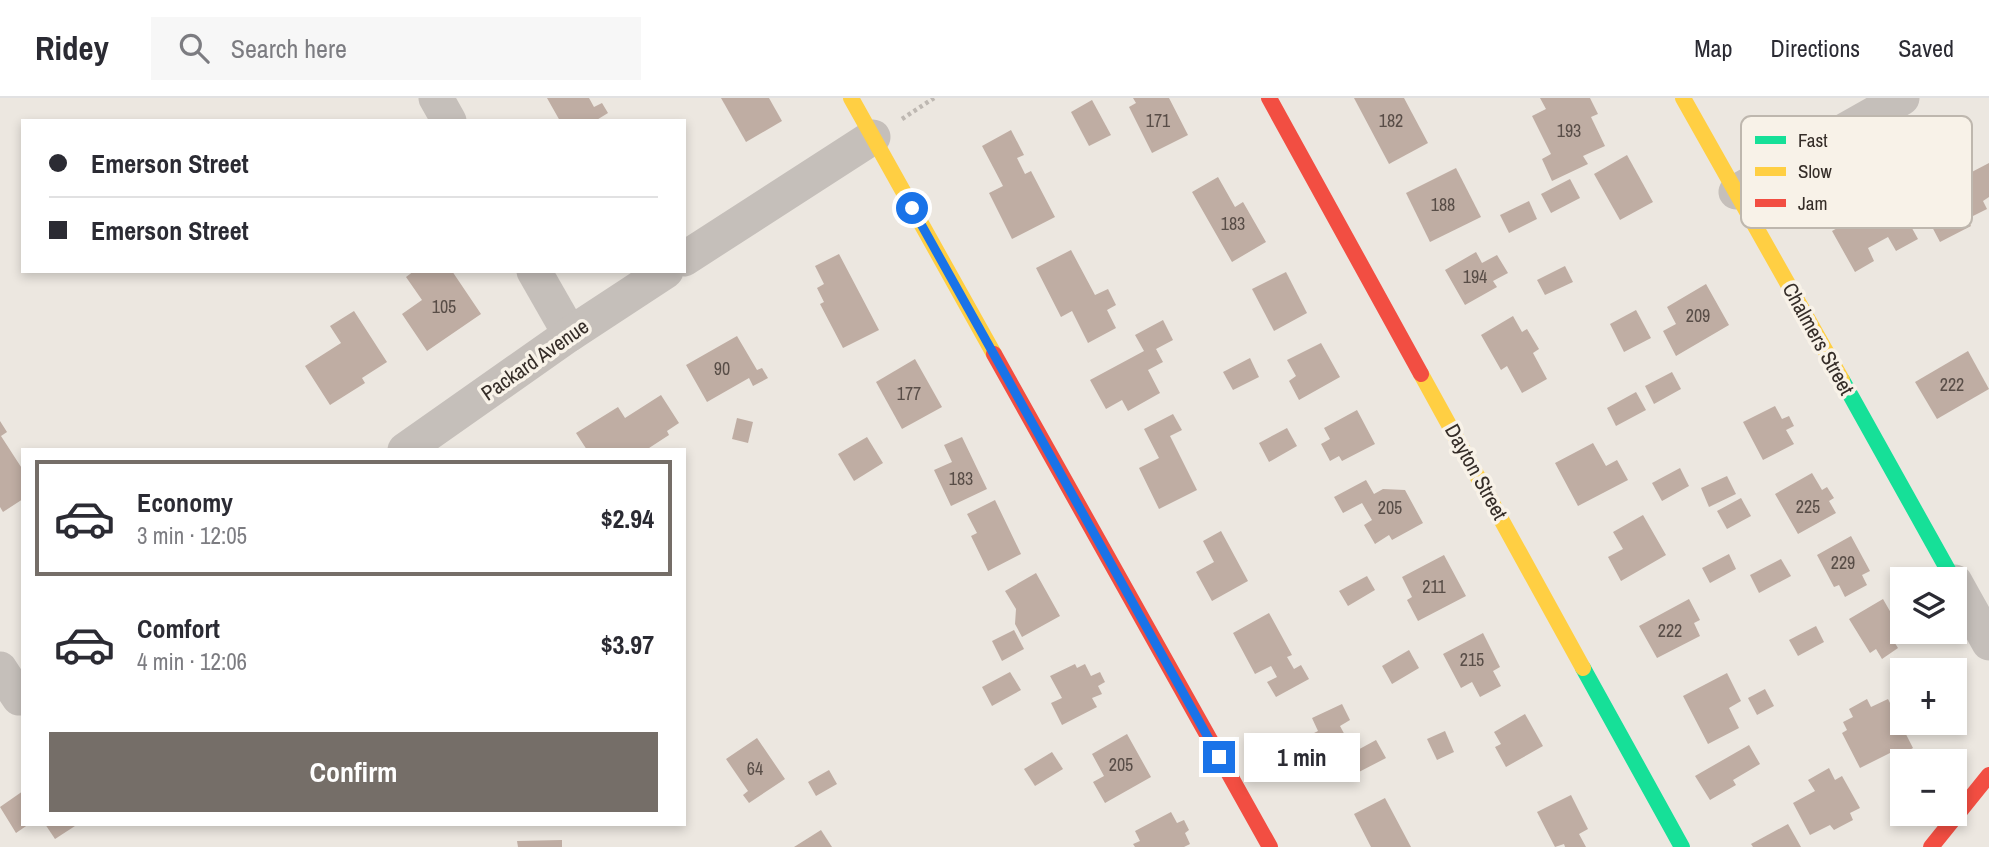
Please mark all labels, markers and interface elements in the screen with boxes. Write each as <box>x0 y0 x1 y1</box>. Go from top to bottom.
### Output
search box <box>151 17 641 80</box>
text: Ridey <box>35 26 109 70</box>
icon: search <box>175 29 213 67</box>
text: Search here <box>231 31 347 66</box>
text: Map <box>1694 32 1732 64</box>
text: Directions <box>1770 32 1860 64</box>
text: Saved <box>1898 32 1954 64</box>
house number: 171 <box>1146 108 1171 133</box>
house number: 182 <box>1379 108 1403 133</box>
legend <box>1741 116 1972 228</box>
house number: 193 <box>1557 118 1581 143</box>
text: Fast <box>1798 127 1828 153</box>
text: Emerson Street <box>91 146 249 181</box>
text: Slow <box>1798 158 1833 184</box>
text: Jam <box>1798 190 1827 216</box>
route start <box>896 192 928 224</box>
house number: 188 <box>1431 192 1455 217</box>
house number: 183 <box>1221 211 1245 236</box>
text: Emerson Street <box>91 213 249 248</box>
house number: 194 <box>1463 264 1487 289</box>
street label: Chalmers Street <box>1776 277 1861 400</box>
house number: 105 <box>432 294 456 319</box>
house number: 209 <box>1686 303 1710 328</box>
street label: Packard Avenue <box>475 312 594 407</box>
house number: 90 <box>714 356 730 381</box>
house number: 222 <box>1940 372 1964 397</box>
house number: 177 <box>897 381 921 406</box>
street label: Dayton Street <box>1438 419 1515 525</box>
house number: 183 <box>949 466 973 491</box>
text: Economy <box>137 485 233 520</box>
icon: car <box>53 487 116 550</box>
house number: 225 <box>1796 494 1820 519</box>
house number: 205 <box>1378 495 1402 520</box>
text: $2.94 <box>601 501 654 536</box>
text: 3 min · 12:05 <box>137 520 247 551</box>
house number: 229 <box>1831 550 1855 575</box>
map controls <box>1890 567 1967 826</box>
button: layers <box>1890 567 1967 644</box>
house number: 211 <box>1422 574 1447 599</box>
text: Comfort <box>137 611 220 646</box>
icon: car <box>53 613 116 676</box>
house number: 222 <box>1658 618 1682 643</box>
text: $3.97 <box>601 627 654 662</box>
text: 4 min · 12:06 <box>137 646 247 677</box>
house number: 215 <box>1460 647 1484 672</box>
button: + <box>1890 658 1967 735</box>
button: Confirm <box>49 732 658 812</box>
callout: 1 min <box>1244 732 1359 782</box>
route end <box>1203 741 1235 773</box>
text: 1 min <box>1277 742 1327 773</box>
button: − <box>1890 749 1967 826</box>
house number: 205 <box>1109 752 1133 777</box>
house number: 64 <box>747 756 763 781</box>

